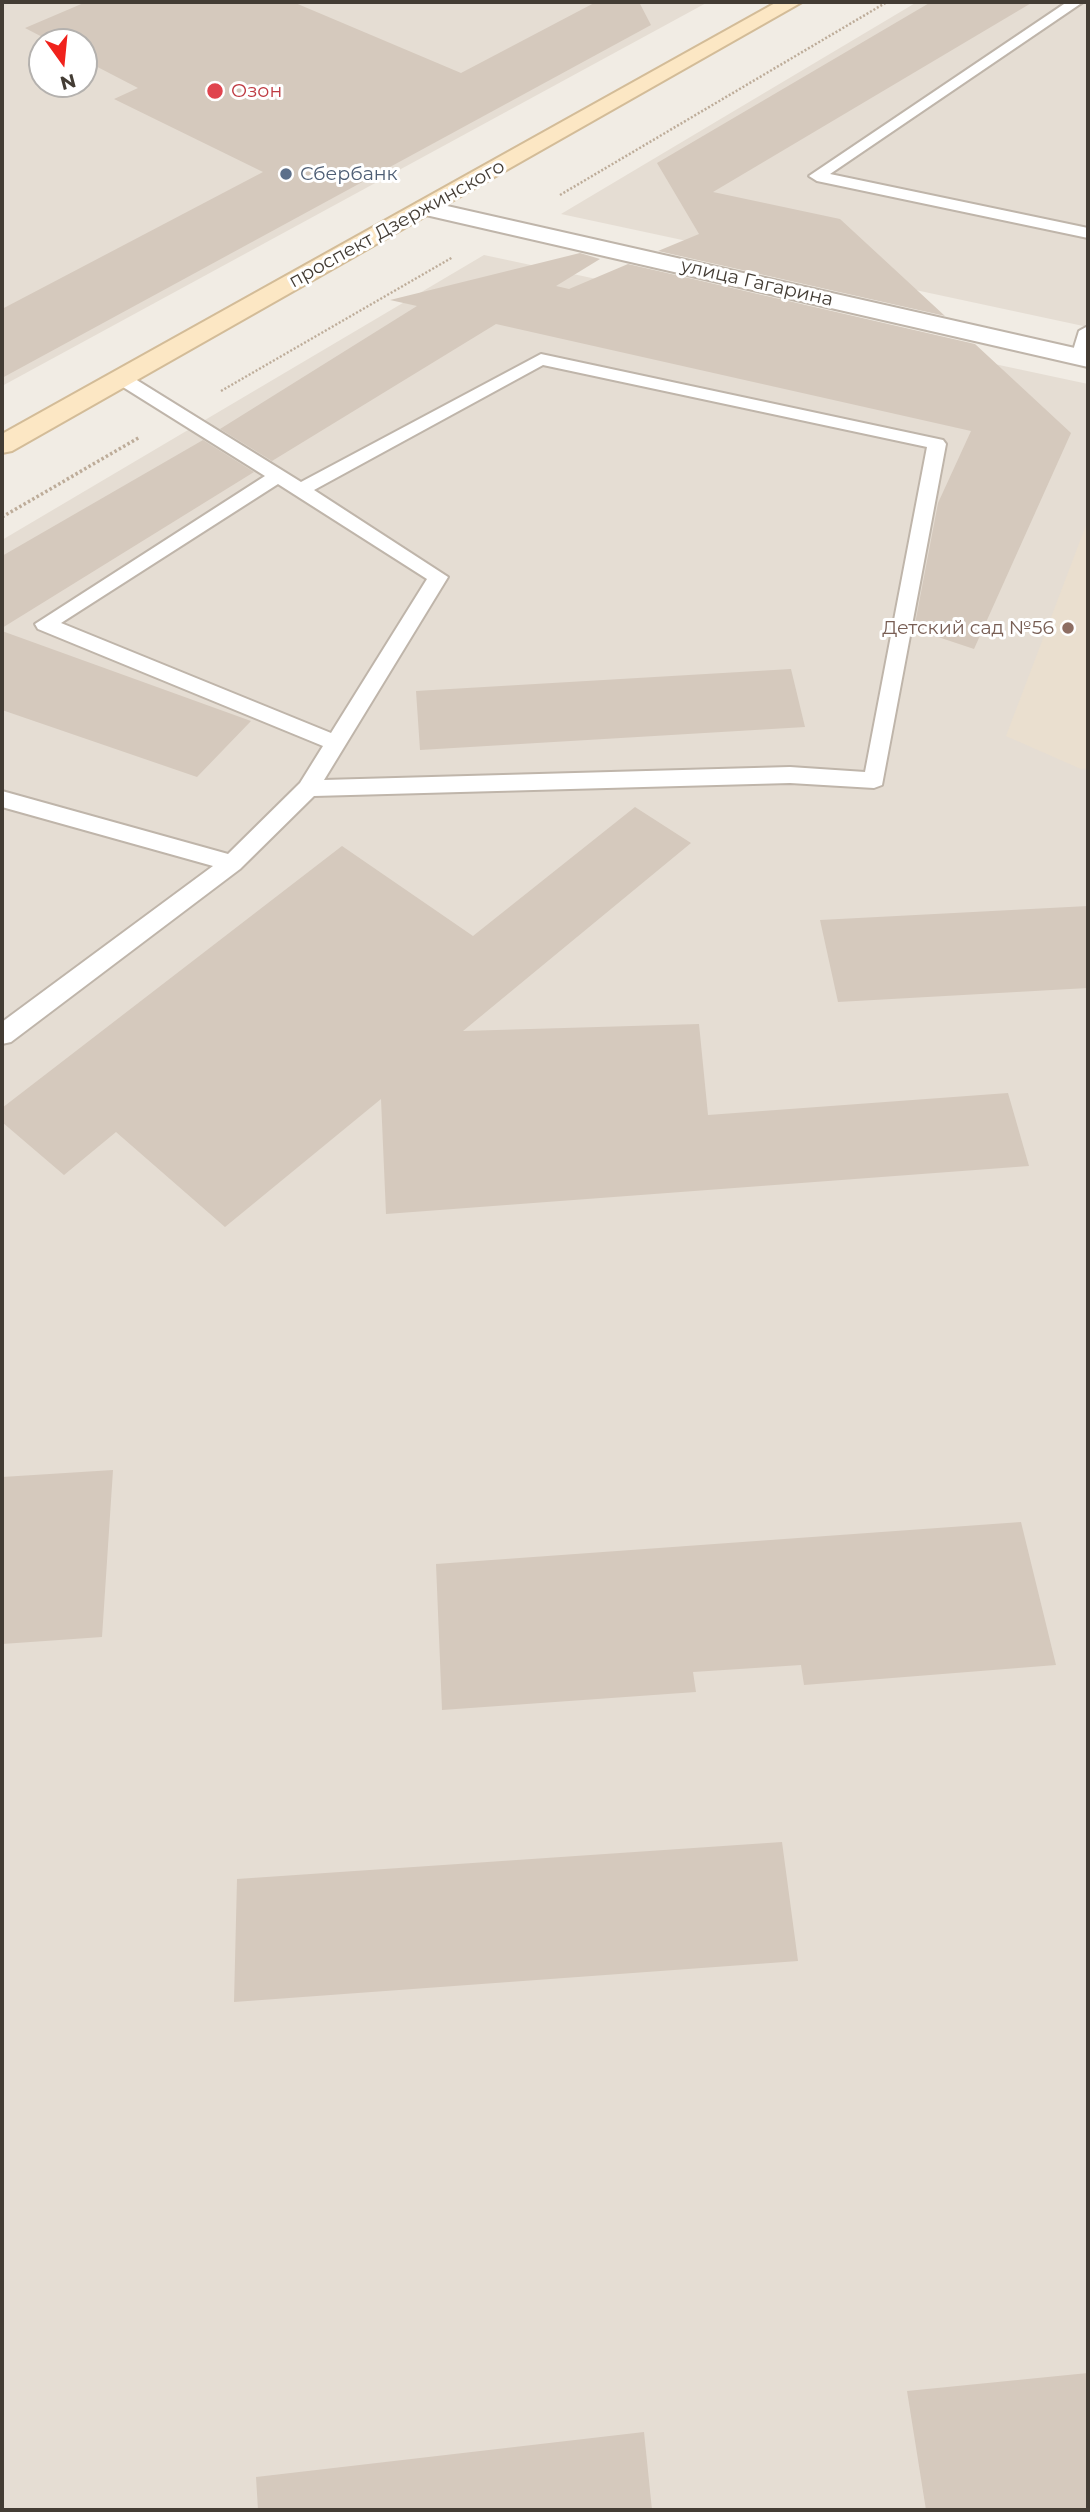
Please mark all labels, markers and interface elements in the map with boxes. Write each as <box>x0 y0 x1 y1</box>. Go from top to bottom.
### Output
north arrow <box>28 28 98 98</box>
text: N <box>58 69 78 95</box>
place label: Озон <box>231 80 282 102</box>
marker: Озон <box>205 81 225 101</box>
street label: проспект Дзержинского <box>285 155 509 293</box>
place label: Сбербанк <box>300 163 398 185</box>
marker: Сбербанк <box>278 166 294 182</box>
street label: улица Гагарина <box>679 254 835 312</box>
place label: Детский сад №56 <box>882 617 1054 639</box>
marker: Детский сад №56 <box>1060 620 1076 636</box>

